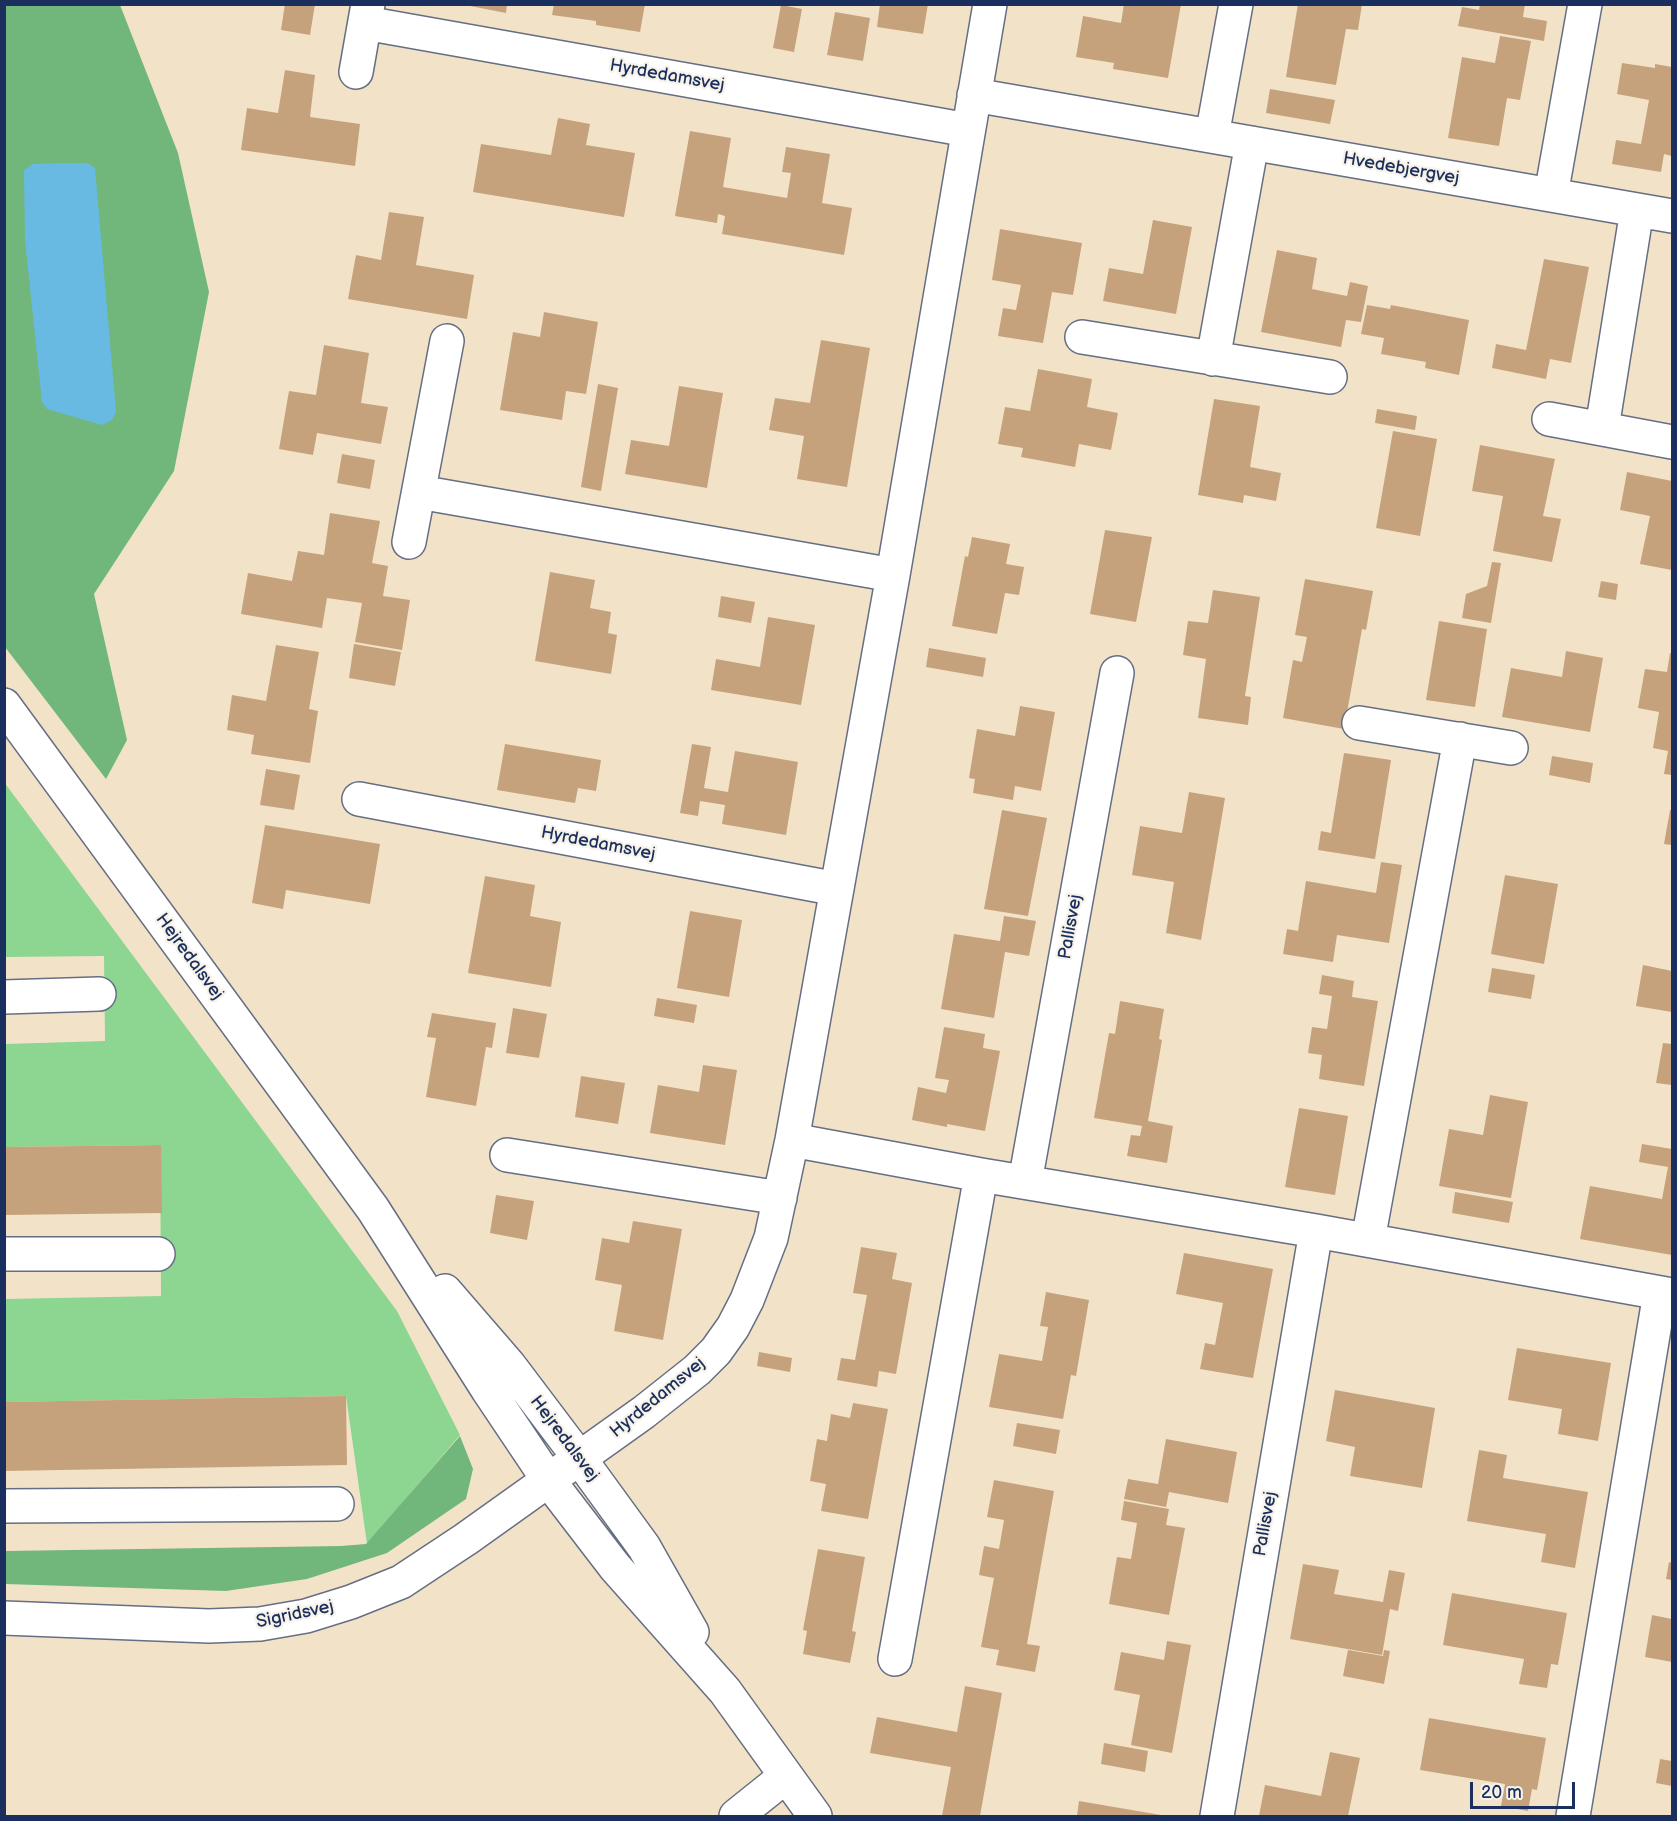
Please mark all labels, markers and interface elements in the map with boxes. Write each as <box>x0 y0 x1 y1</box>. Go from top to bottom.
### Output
street label: Hyrdedamsvej <box>608 55 726 97</box>
street label: Hvedebjergvej <box>1341 148 1461 190</box>
street label: Hyrdedamsvej <box>539 822 657 866</box>
street label: Pallisvej <box>1055 893 1087 961</box>
street label: Hejredalsvej <box>150 909 228 1005</box>
street label: Hyrdedamsvej <box>606 1353 710 1443</box>
street label: Hejredalsvej <box>525 1392 603 1486</box>
street label: Pallisvej <box>1250 1490 1282 1558</box>
street label: Sigridsvej <box>254 1596 336 1634</box>
scale bar <box>1473 1770 1578 1808</box>
text: 20 m <box>1481 1782 1522 1803</box>

